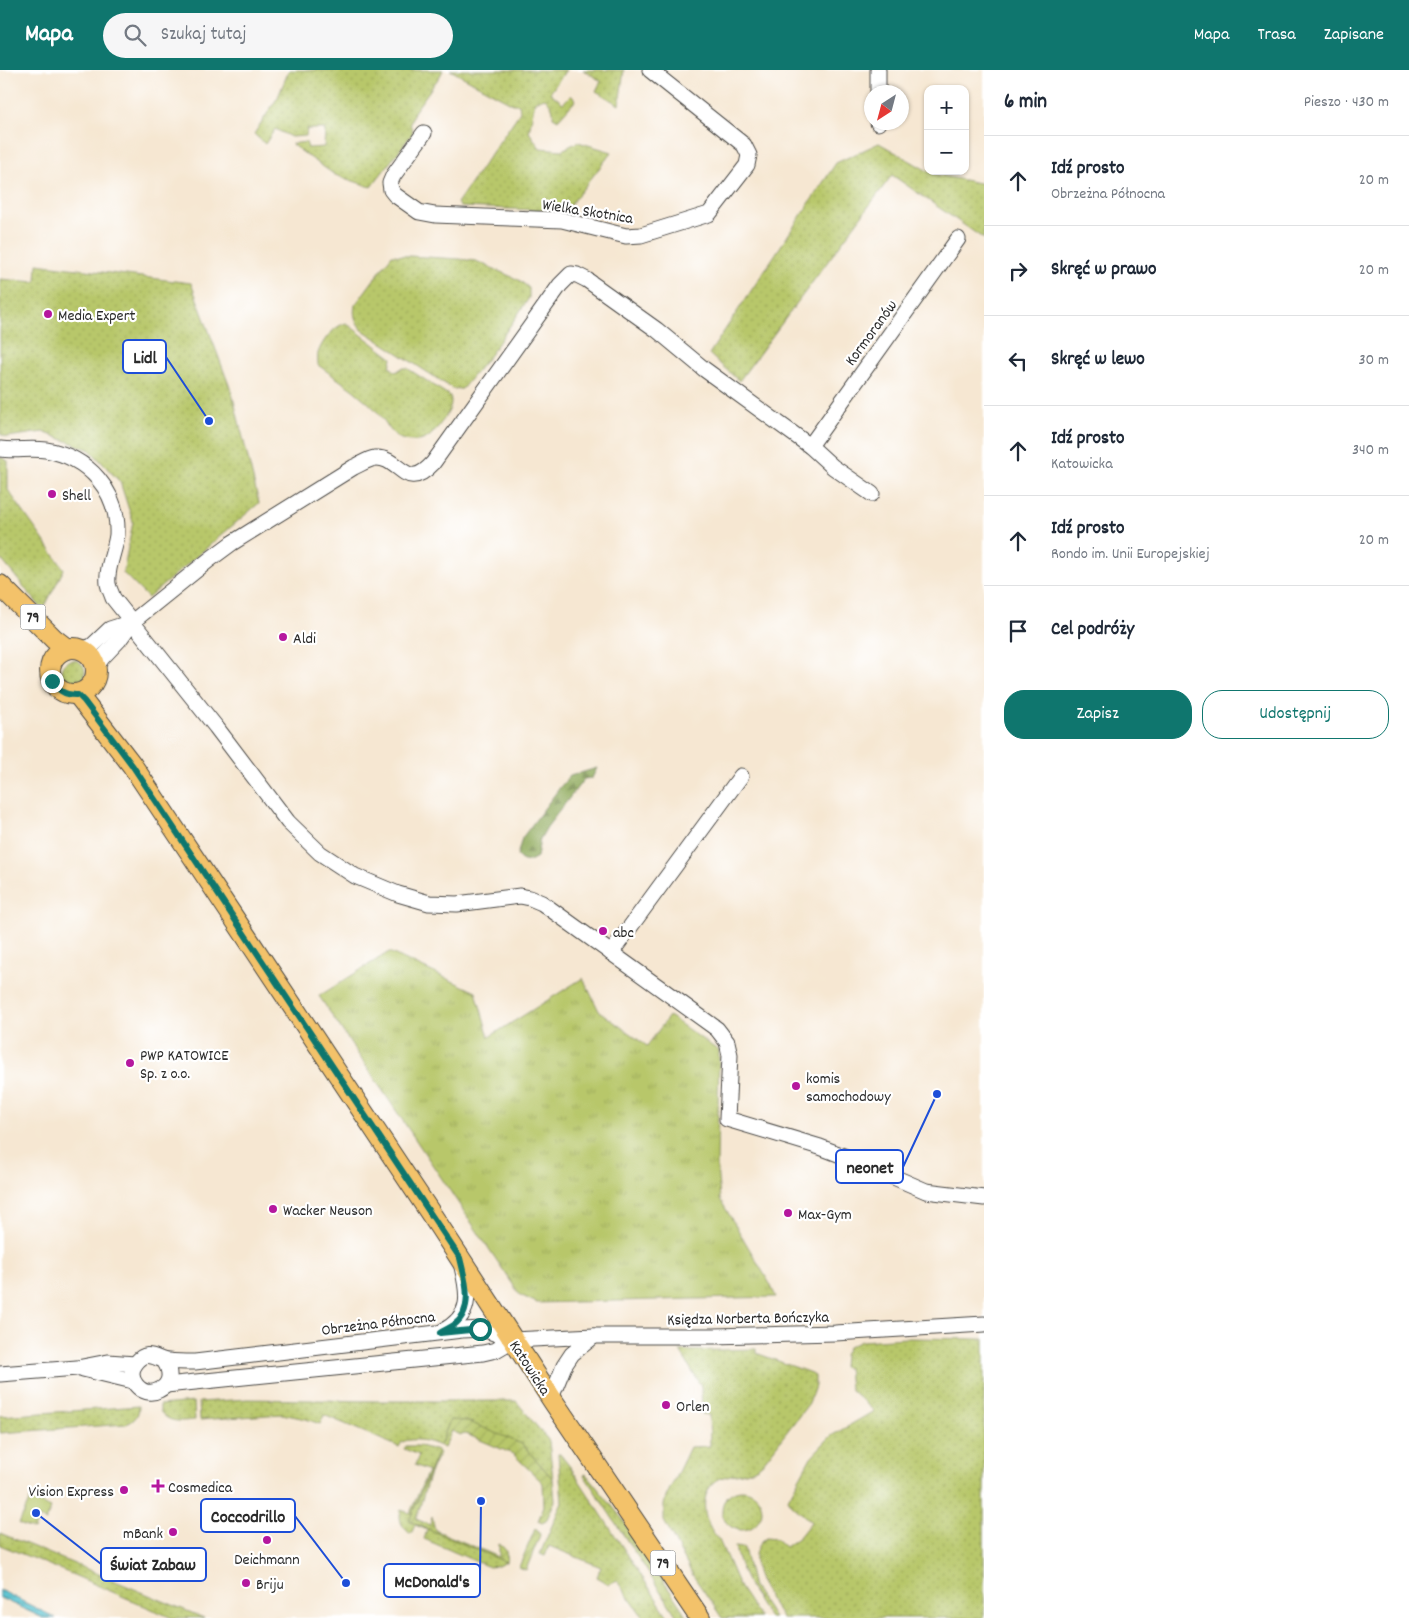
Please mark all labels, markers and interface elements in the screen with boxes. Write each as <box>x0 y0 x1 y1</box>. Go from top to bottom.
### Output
search box <box>103 13 453 58</box>
text: Mapa <box>25 18 73 52</box>
icon: search <box>121 21 149 49</box>
text: Szukaj tutaj <box>161 22 247 49</box>
text: Mapa <box>1194 23 1229 48</box>
text: Trasa <box>1257 23 1296 48</box>
text: Zapisane <box>1324 23 1384 48</box>
north arrow <box>864 85 909 130</box>
map controls <box>924 85 969 175</box>
button: + <box>924 85 969 130</box>
text: 6 min <box>1004 88 1047 118</box>
text: Pieszo · 430 m <box>1304 91 1389 114</box>
button: − <box>924 130 969 175</box>
text: Idź prosto <box>1051 156 1124 183</box>
icon: ahead <box>1004 167 1032 195</box>
text: 20 m <box>1359 169 1389 192</box>
text: Obrzeżna Północna <box>1051 183 1165 206</box>
street label: Wielka Skotnica <box>541 194 635 231</box>
icon: right <box>1004 257 1032 285</box>
text: Skręć w prawo <box>1051 257 1157 284</box>
text: 20 m <box>1359 259 1389 282</box>
street label: Kormoranów <box>840 296 904 371</box>
place label: Media Expert <box>58 305 136 328</box>
marker: Media Expert <box>42 308 54 320</box>
callout: Lidl <box>123 340 166 373</box>
text: Lidl <box>133 347 157 372</box>
icon: left <box>1004 347 1032 375</box>
text: Skręć w lewo <box>1051 347 1145 374</box>
text: 30 m <box>1359 349 1389 372</box>
text: Idź prosto <box>1051 426 1124 453</box>
icon: ahead <box>1004 437 1032 465</box>
text: 340 m <box>1352 439 1389 462</box>
text: Katowicka <box>1051 453 1113 476</box>
place label: Shell <box>62 485 91 508</box>
marker: Shell <box>46 488 58 500</box>
text: Idź prosto <box>1051 516 1124 543</box>
icon: ahead <box>1004 527 1032 555</box>
text: 20 m <box>1359 529 1389 552</box>
text: Rondo im. Unii Europejskiej <box>1051 543 1210 566</box>
road number: 79 <box>20 604 46 630</box>
icon: arrive <box>1004 617 1032 645</box>
text: Cel podróży <box>1051 617 1134 644</box>
place label: Aldi <box>293 628 316 651</box>
marker: Aldi <box>277 631 289 643</box>
route end <box>41 670 64 693</box>
button: Zapisz <box>1004 690 1192 739</box>
button: Udostępnij <box>1202 690 1389 739</box>
place label: abc <box>613 922 634 945</box>
marker: abc <box>597 925 609 937</box>
place label: PWP KATOWICE Sp. z o.o. <box>140 1045 229 1086</box>
marker: PWP KATOWICE Sp. z o.o. <box>124 1057 136 1069</box>
place label: komis samochodowy <box>806 1068 891 1109</box>
marker: komis samochodowy <box>790 1080 802 1092</box>
callout: neonet <box>836 1150 903 1183</box>
text: neonet <box>846 1157 894 1182</box>
place label: Wacker Neuson <box>283 1200 372 1223</box>
marker: Wacker Neuson <box>267 1203 279 1215</box>
place label: Max-Gym <box>798 1204 852 1227</box>
marker: Max-Gym <box>782 1207 794 1219</box>
street label: Obrzeżna Północna <box>320 1306 437 1343</box>
street label: Księdza Norberta Bończyka <box>667 1307 830 1332</box>
route start <box>469 1318 492 1341</box>
street label: Katowicka <box>502 1336 556 1401</box>
place label: Orlen <box>676 1396 709 1419</box>
marker: Orlen <box>660 1399 672 1411</box>
place label: Cosmedica <box>168 1477 233 1500</box>
marker: Cosmedica <box>152 1480 164 1492</box>
place label: Vision Express <box>29 1481 114 1504</box>
marker: Vision Express <box>118 1484 130 1496</box>
callout: Coccodrillo <box>201 1499 295 1532</box>
text: Coccodrillo <box>211 1506 285 1531</box>
place label: mBank <box>123 1523 163 1546</box>
marker: mBank <box>167 1526 179 1538</box>
marker: Deichmann <box>261 1534 273 1546</box>
callout: Świat Zabaw <box>101 1548 206 1581</box>
place label: Deichmann <box>234 1549 300 1572</box>
road number: 79 <box>650 1550 676 1576</box>
text: Świat Zabaw <box>110 1554 196 1579</box>
callout: McDonald's <box>384 1564 480 1597</box>
text: McDonald's <box>394 1571 470 1596</box>
place label: Briju <box>256 1574 284 1597</box>
marker: Briju <box>240 1577 252 1589</box>

